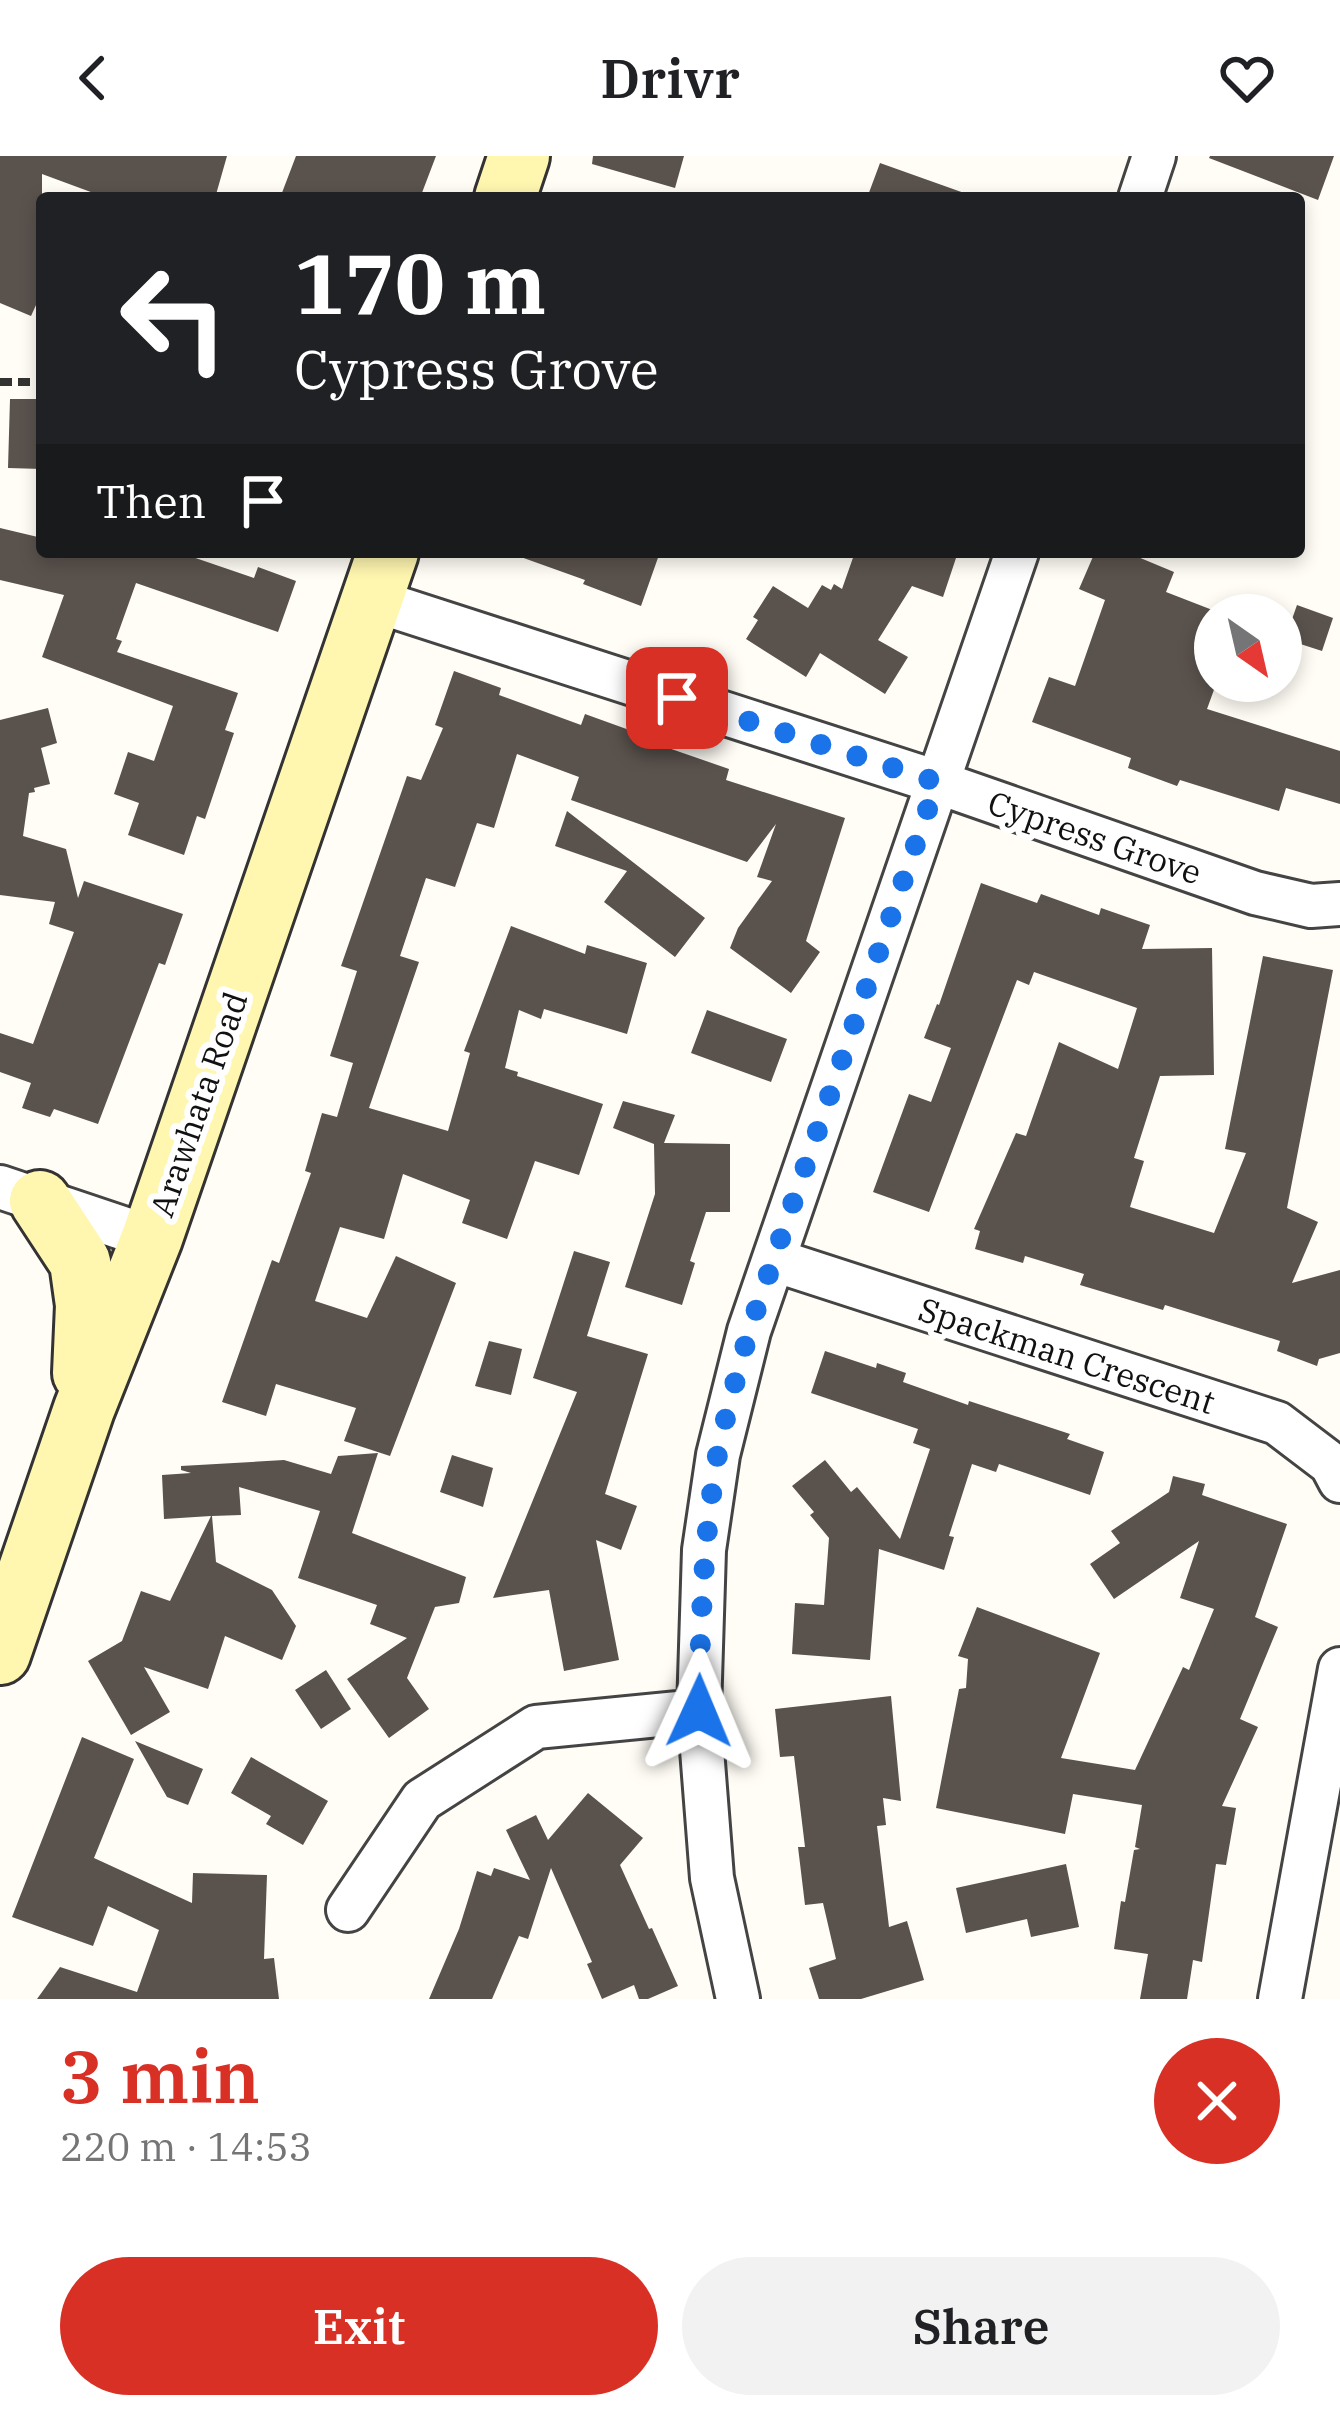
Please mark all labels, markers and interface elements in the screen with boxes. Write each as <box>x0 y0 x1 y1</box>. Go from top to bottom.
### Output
text: Drivr <box>600 43 740 113</box>
icon: back <box>60 45 126 111</box>
icon: heart <box>1214 45 1280 111</box>
text: 170 m <box>294 228 546 337</box>
icon: left <box>96 240 252 396</box>
text: Cypress Grove <box>294 334 659 404</box>
icon: arrive <box>230 468 296 534</box>
text: Then <box>96 472 206 530</box>
north arrow <box>1194 594 1302 702</box>
map controls <box>1194 594 1302 702</box>
pin <box>626 647 728 749</box>
icon: arrive <box>644 665 710 731</box>
street label: Cypress Grove <box>983 780 1207 894</box>
street label: Arawhata Road <box>139 986 257 1222</box>
street label: Spackman Crescent <box>914 1287 1220 1423</box>
position arrow <box>636 1648 762 1774</box>
text: 3 min <box>60 2029 260 2123</box>
button: close <box>1154 2038 1280 2164</box>
text: 220 m · 14:53 <box>60 2121 312 2172</box>
button: Exit <box>60 2257 658 2395</box>
button: Share <box>682 2257 1280 2395</box>

